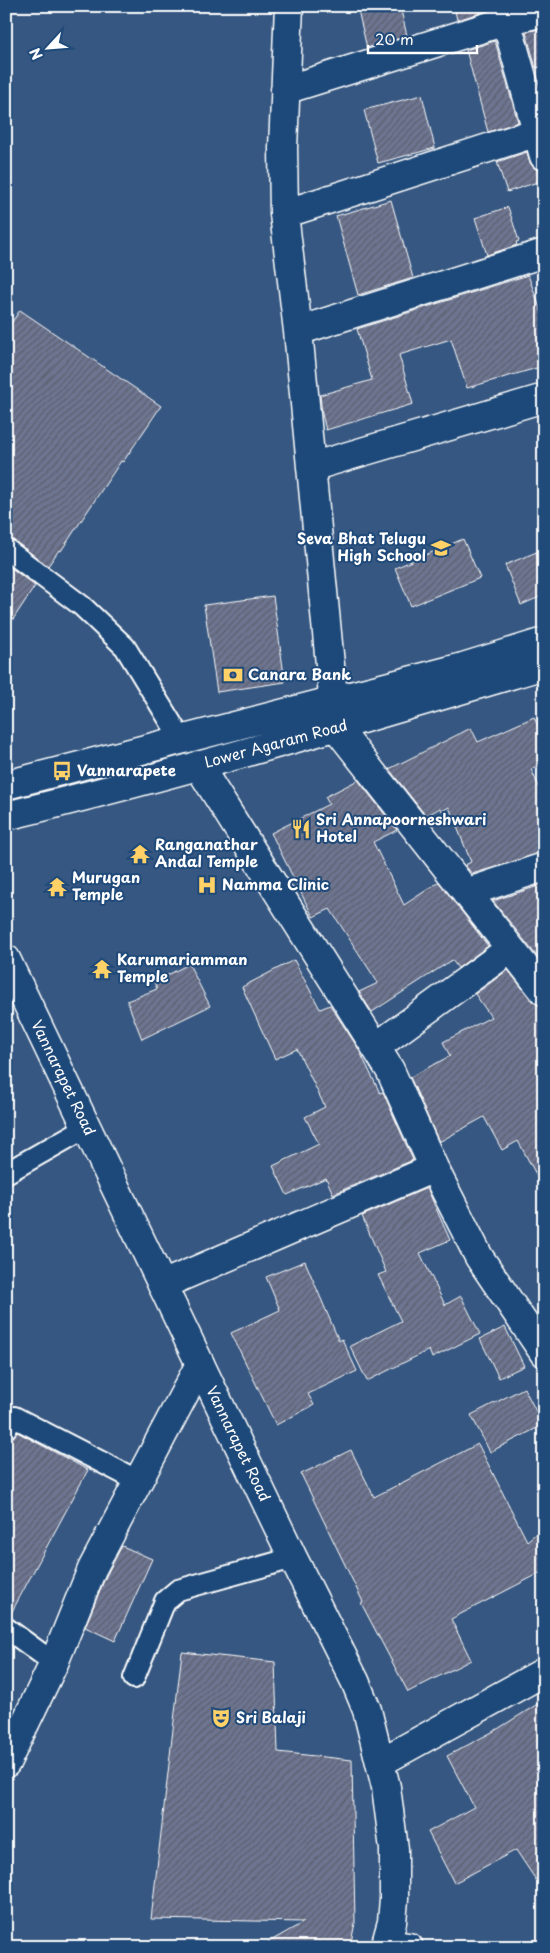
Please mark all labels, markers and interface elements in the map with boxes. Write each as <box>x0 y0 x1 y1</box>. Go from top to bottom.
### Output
north arrow <box>22 22 72 72</box>
scale bar <box>368 22 476 54</box>
text: 20 m <box>375 27 414 50</box>
text: N <box>24 44 48 64</box>
place label: Seva Bhat Telugu High School <box>297 526 426 566</box>
school or university icon: Seva Bhat Telugu High School <box>430 537 452 559</box>
place label: Canara Bank <box>248 662 351 685</box>
bank icon: Canara Bank <box>222 664 244 686</box>
street label: Lower Agaram Road <box>202 712 350 773</box>
place label: Vannarapete <box>77 758 176 781</box>
bus stop icon: Vannarapete <box>51 760 73 782</box>
place label: Sri Annapoorneshwari Hotel <box>316 807 486 847</box>
restaurant icon: Sri Annapoorneshwari Hotel <box>290 818 312 840</box>
place label: Ranganathar Andal Temple <box>155 832 258 872</box>
temple icon: Ranganathar Andal Temple <box>129 843 151 865</box>
place label: Murugan Temple <box>72 865 140 905</box>
place label: Namma Clinic <box>222 872 329 895</box>
hospital icon: Namma Clinic <box>196 874 218 896</box>
temple icon: Murugan Temple <box>46 876 68 898</box>
place label: Karumariamman Temple <box>117 947 248 987</box>
temple icon: Karumariamman Temple <box>91 958 113 980</box>
street label: Vannarapet Road <box>26 1016 102 1139</box>
street label: Vannarapet Road <box>201 1382 277 1505</box>
place label: Sri Balaji <box>236 1705 306 1728</box>
theatre icon: Sri Balaji <box>210 1707 232 1729</box>

